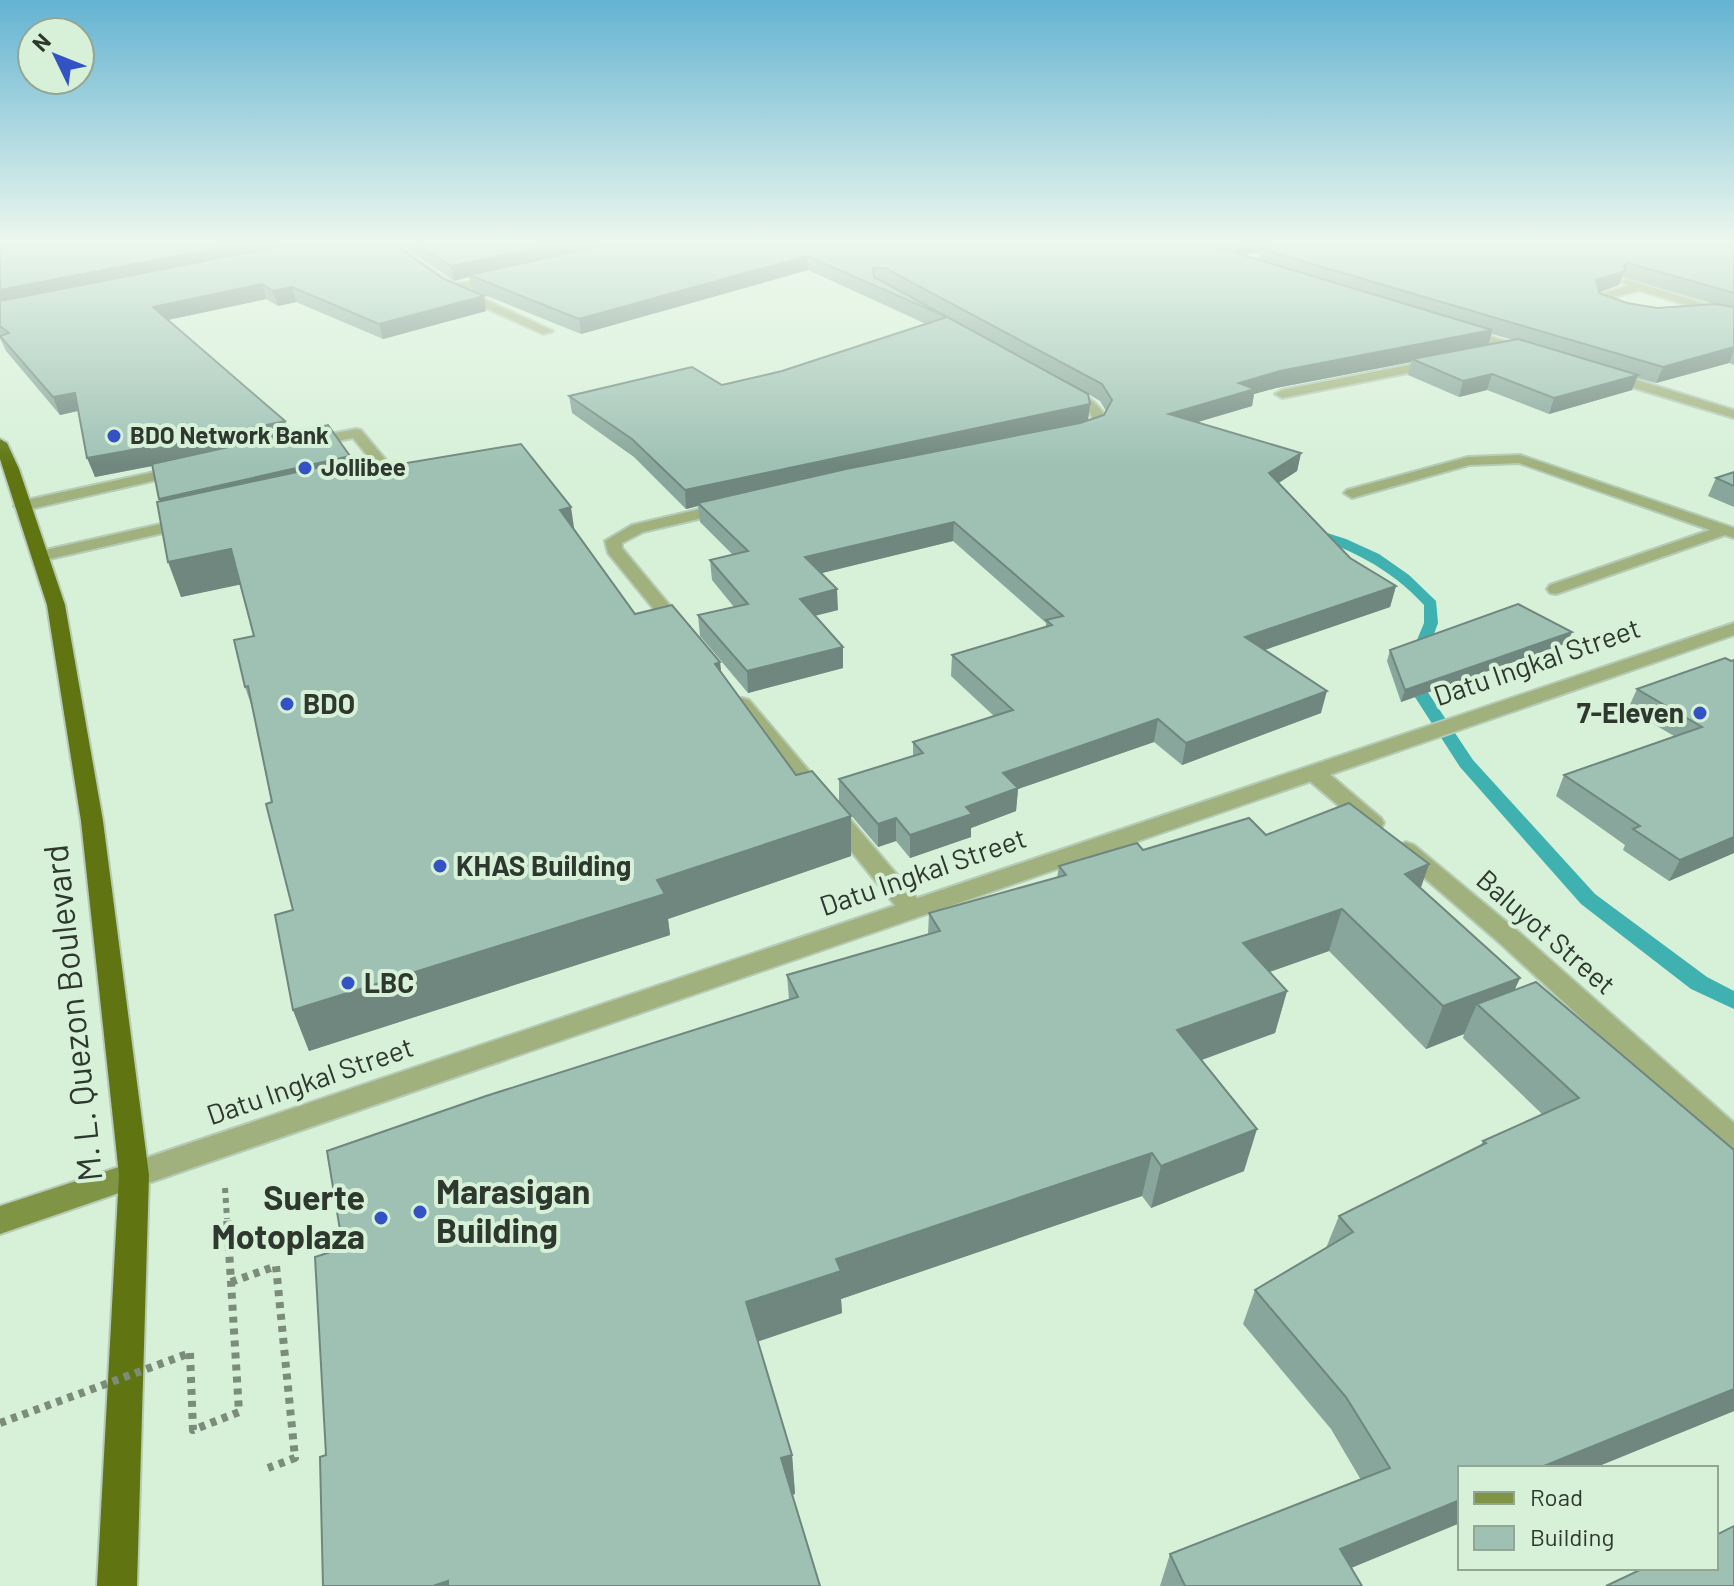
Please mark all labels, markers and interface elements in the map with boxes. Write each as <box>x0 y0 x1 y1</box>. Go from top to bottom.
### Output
north arrow <box>16 16 96 96</box>
text: N <box>26 27 55 56</box>
place label: BDO Network Bank <box>130 420 329 449</box>
marker: BDO Network Bank <box>105 427 123 445</box>
place label: Jollibee <box>321 452 406 481</box>
marker: Jollibee <box>296 459 314 477</box>
street label: Datu Ingkal Street <box>1429 610 1644 712</box>
place label: BDO <box>303 686 355 720</box>
marker: BDO <box>278 695 296 713</box>
place label: 7-Eleven <box>1577 695 1684 729</box>
marker: 7-Eleven <box>1691 704 1709 722</box>
street label: Datu Ingkal Street <box>815 820 1030 922</box>
street label: M. L. Quezon Boulevard <box>33 843 110 1184</box>
place label: KHAS Building <box>456 848 631 882</box>
marker: KHAS Building <box>431 857 449 875</box>
street label: Baluyot Street <box>1470 862 1623 1001</box>
place label: LBC <box>364 965 414 999</box>
marker: LBC <box>339 974 357 992</box>
street label: Datu Ingkal Street <box>202 1029 417 1131</box>
place label: Marasigan Building <box>436 1170 590 1250</box>
place label: Suerte Motoplaza <box>211 1176 365 1256</box>
marker: Marasigan Building <box>411 1203 429 1221</box>
marker: Suerte Motoplaza <box>372 1209 390 1227</box>
legend <box>1458 1466 1718 1570</box>
text: Road <box>1530 1482 1583 1511</box>
text: Building <box>1530 1522 1614 1551</box>

